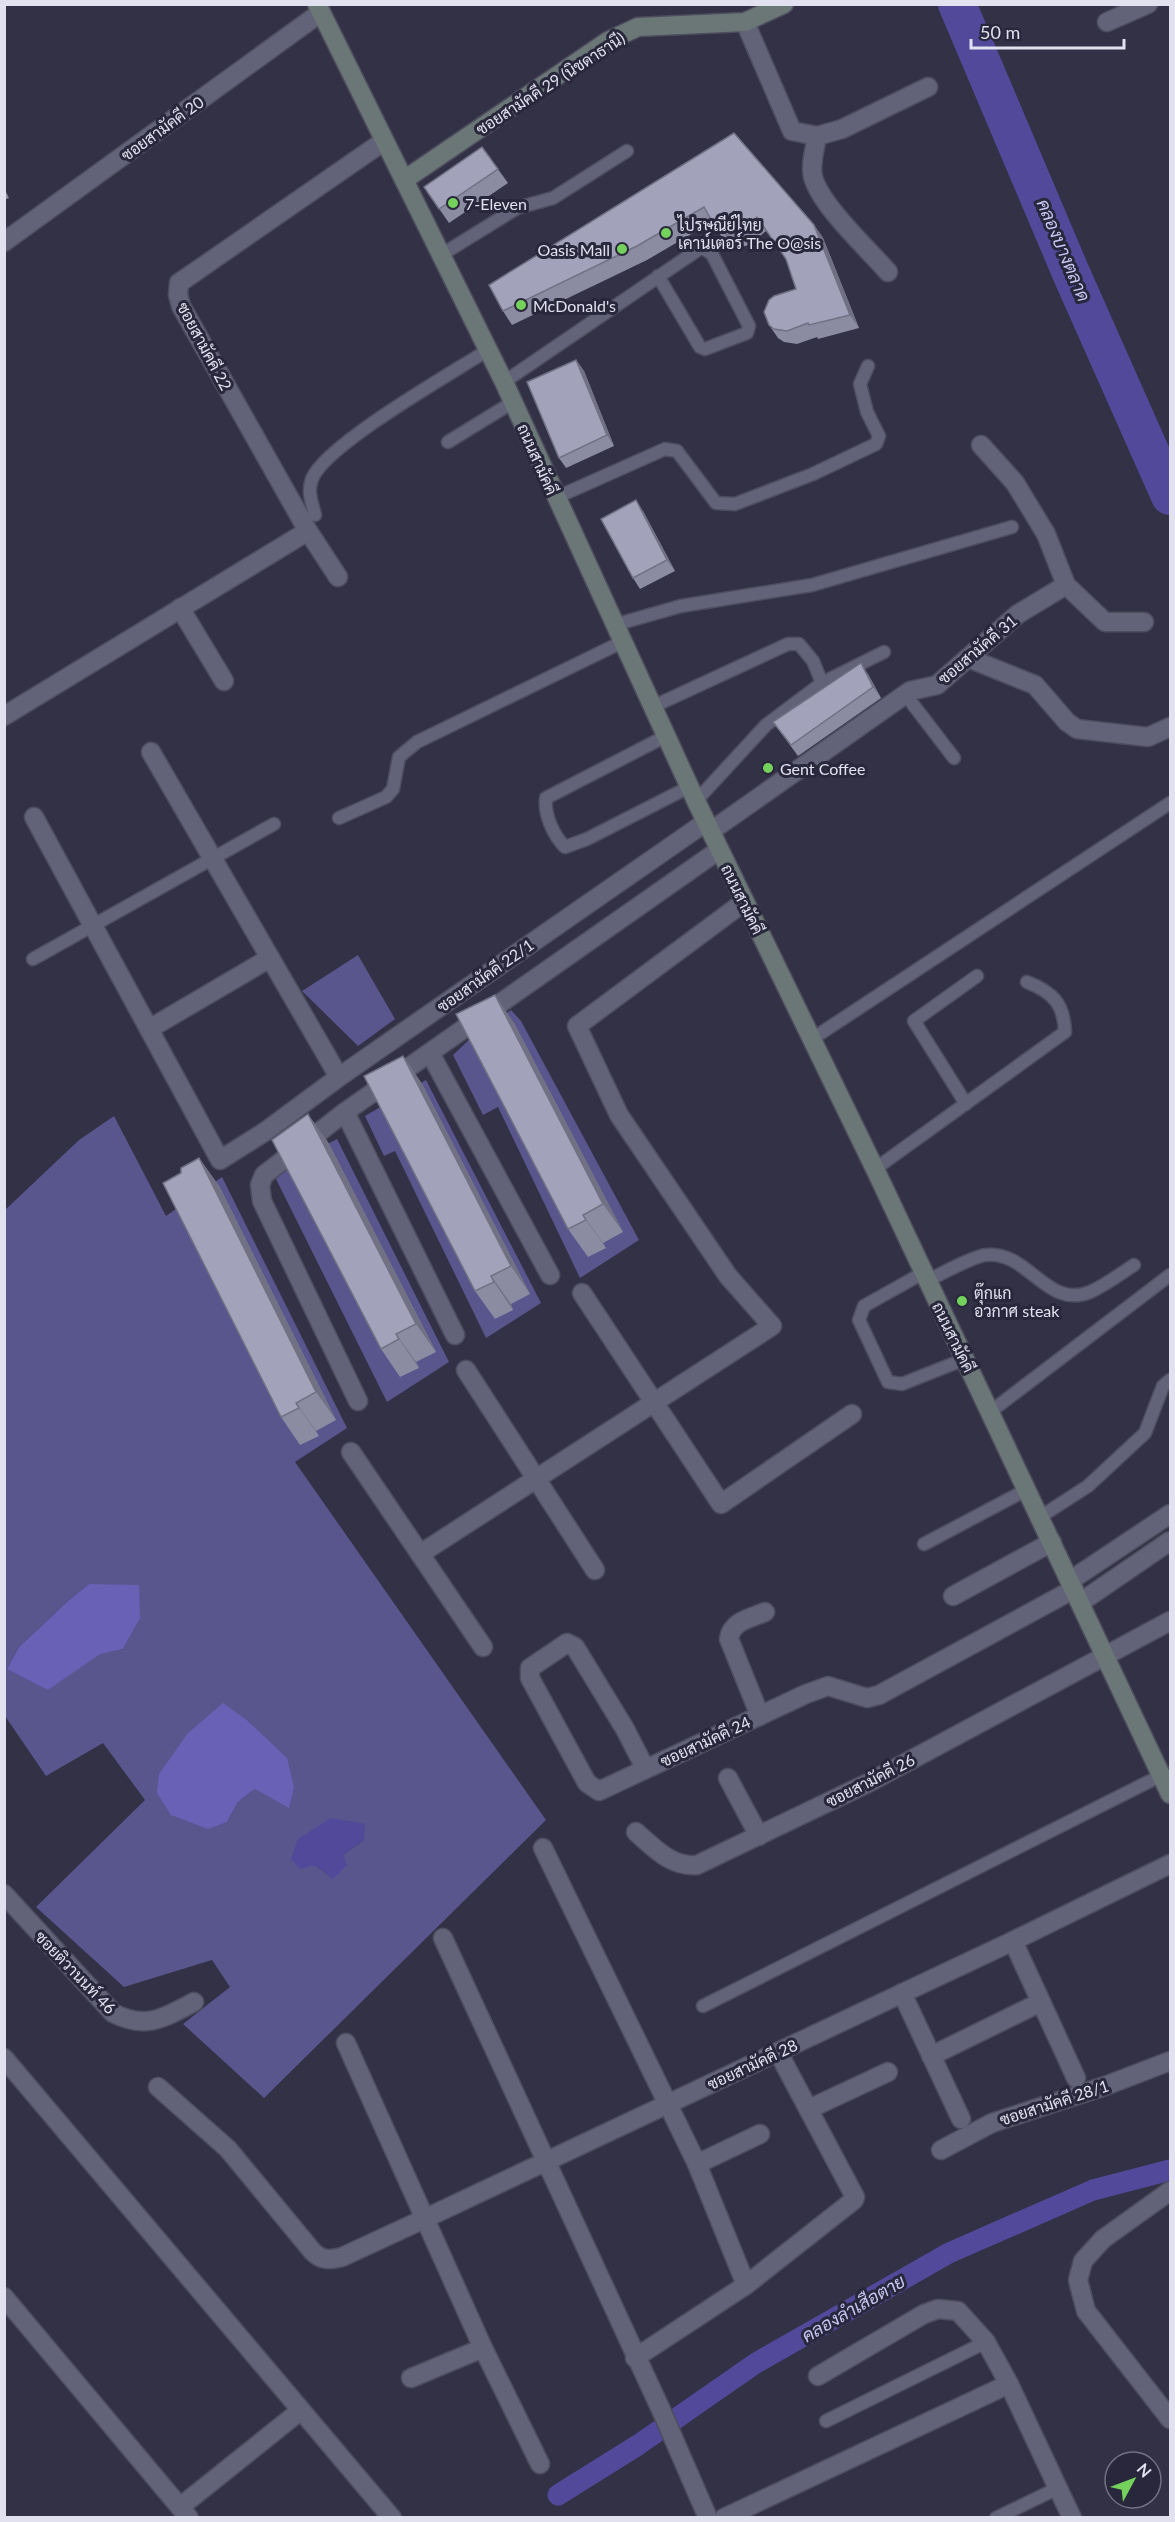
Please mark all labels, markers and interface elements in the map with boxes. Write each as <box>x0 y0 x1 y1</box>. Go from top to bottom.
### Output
scale bar <box>971 12 1124 50</box>
text: 50 m <box>980 21 1020 43</box>
street label: ซอยสามัคคี 29 (นิชดาธานี) <box>471 27 628 138</box>
street label: ซอยสามัคคี 20 <box>117 91 207 164</box>
place label: 7-Eleven <box>465 194 527 213</box>
water label: คลองบางตลาด <box>1033 195 1095 305</box>
marker: 7-Eleven <box>446 196 460 210</box>
place label: ไปรษณีย์ไทย เคาน์เตอร์ The O@sis <box>676 213 821 252</box>
marker: ไปรษณีย์ไทย เคาน์เตอร์ The O@sis <box>659 226 673 240</box>
place label: Oasis Mall <box>538 240 610 259</box>
marker: Oasis Mall <box>615 242 629 256</box>
place label: McDonald's <box>533 296 616 315</box>
street label: ซอยสามัคคี 22 <box>174 298 237 393</box>
marker: McDonald's <box>514 298 528 312</box>
street label: ถนนสามัคคี <box>514 420 563 498</box>
street label: ซอยสามัคคี 31 <box>933 610 1020 688</box>
place label: Gent Coffee <box>780 759 865 778</box>
marker: Gent Coffee <box>761 761 775 775</box>
street label: ถนนสามัคคี <box>718 860 769 937</box>
street label: ซอยสามัคคี 22/1 <box>432 934 537 1015</box>
place label: ตุ๊กแก อวกาศ steak <box>974 1282 1060 1320</box>
marker: ตุ๊กแก อวกาศ steak <box>955 1294 969 1308</box>
street label: ถนนสามัคคี <box>929 1298 980 1375</box>
street label: ซอยสามัคคี 24 <box>657 1711 753 1770</box>
street label: ซอยสามัคคี 26 <box>822 1749 918 1811</box>
street label: ซอยติวานนท์ 46 <box>32 1925 122 2017</box>
street label: ซอยสามัคคี 28 <box>704 2034 800 2093</box>
street label: ซอยสามัคคี 28/1 <box>997 2074 1111 2129</box>
water label: คลองลำเสือตาย <box>797 2269 909 2346</box>
north arrow <box>1103 2450 1163 2510</box>
text: N <box>1133 2459 1156 2481</box>

